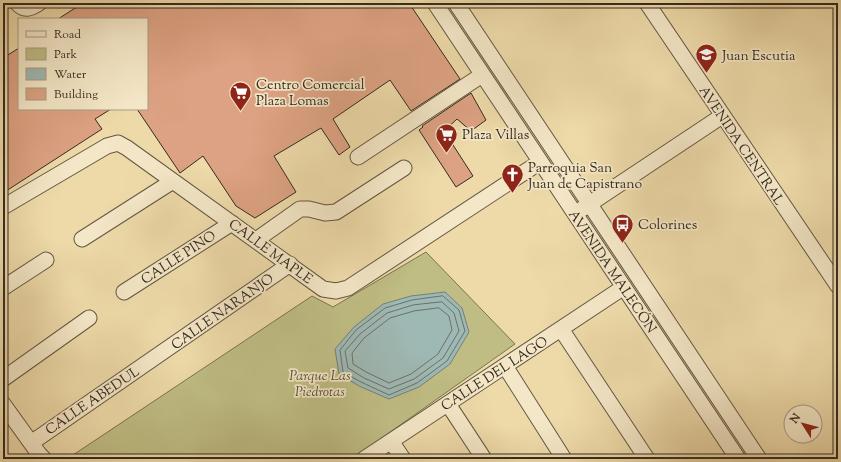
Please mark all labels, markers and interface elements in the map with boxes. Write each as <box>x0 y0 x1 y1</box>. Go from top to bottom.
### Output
legend <box>18 18 148 110</box>
text: Road <box>54 26 81 44</box>
school or university icon: Juan Escutia <box>693 42 719 75</box>
text: Park <box>54 46 77 64</box>
place label: Juan Escutia <box>721 47 796 67</box>
text: Water <box>54 66 87 84</box>
place label: Centro Comercial Plaza Lomas <box>256 76 365 112</box>
supermarket icon: Centro Comercial Plaza Lomas <box>228 79 254 112</box>
street label: AVENIDA CENTRAL <box>693 82 788 210</box>
text: Building <box>54 86 98 104</box>
supermarket icon: Plaza Villas <box>434 121 460 154</box>
place label: Plaza Villas <box>462 126 529 146</box>
place label: Parroquia San Juan de Capistrano <box>527 159 642 195</box>
church icon: Parroquia San Juan de Capistrano <box>500 162 526 195</box>
street label: AVENIDA MALECÓN <box>563 206 660 338</box>
bus stop icon: Colorines <box>610 211 636 244</box>
street label: CALLE MAPLE <box>224 215 316 290</box>
place label: Colorines <box>638 216 697 236</box>
street label: CALLE PINO <box>138 227 221 290</box>
street label: CALLE NARANJO <box>168 270 279 356</box>
street label: CALLE DEL LAGO <box>438 333 553 417</box>
street label: CALLE ABEDUL <box>42 362 145 441</box>
park label: Parque Las Piedrotas <box>289 367 351 403</box>
north arrow <box>783 404 823 444</box>
text: N <box>786 410 805 428</box>

